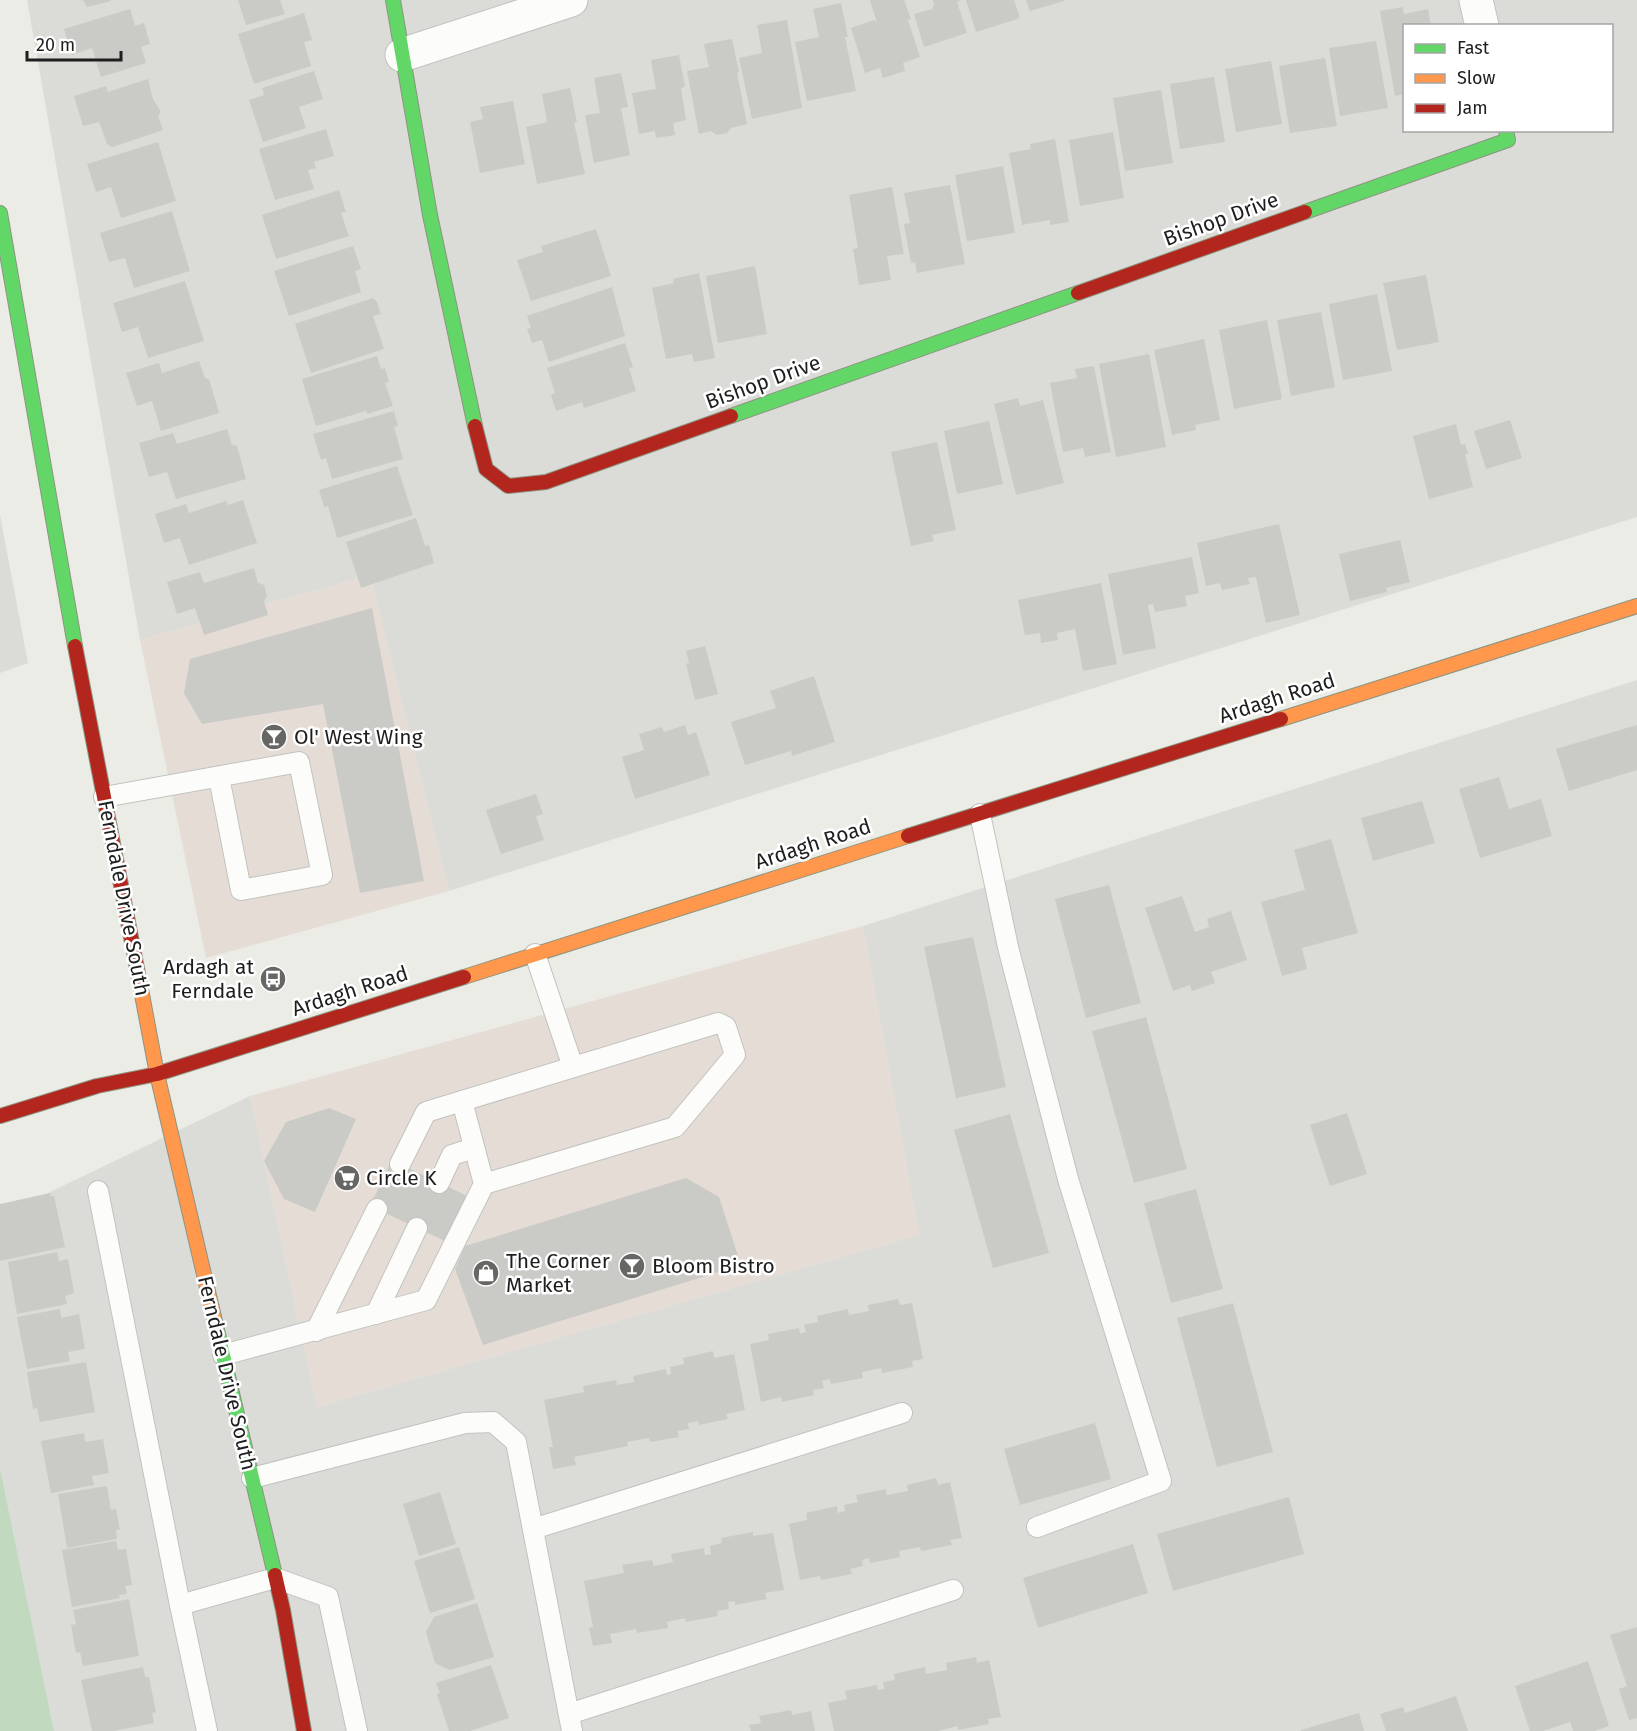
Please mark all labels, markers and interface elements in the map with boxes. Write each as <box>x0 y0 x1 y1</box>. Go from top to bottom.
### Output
scale bar <box>27 24 122 62</box>
legend <box>1403 24 1613 132</box>
text: 20 m <box>36 34 75 56</box>
text: Fast <box>1457 37 1490 59</box>
text: Slow <box>1457 67 1496 89</box>
text: Jam <box>1457 97 1488 119</box>
street label: Bishop Drive <box>1160 186 1282 252</box>
street label: Bishop Drive <box>702 349 824 415</box>
street label: Ardagh Road <box>1216 667 1338 729</box>
bar icon: Ol' West Wing <box>259 722 289 752</box>
place label: Ol' West Wing <box>294 724 423 750</box>
street label: Ferndale Drive South <box>92 798 156 998</box>
street label: Ardagh Road <box>752 813 874 875</box>
place label: Ardagh at Ferndale <box>163 954 254 1004</box>
street label: Ardagh Road <box>289 960 411 1022</box>
bus stop icon: Ardagh at Ferndale <box>258 964 288 994</box>
supermarket icon: Circle K <box>332 1163 362 1193</box>
place label: Circle K <box>366 1165 437 1191</box>
place label: The Corner Market <box>506 1248 610 1298</box>
bar icon: Bloom Bistro <box>617 1251 647 1281</box>
place label: Bloom Bistro <box>652 1253 775 1279</box>
shop icon: The Corner Market <box>471 1258 501 1288</box>
street label: Ferndale Drive South <box>192 1273 262 1473</box>

